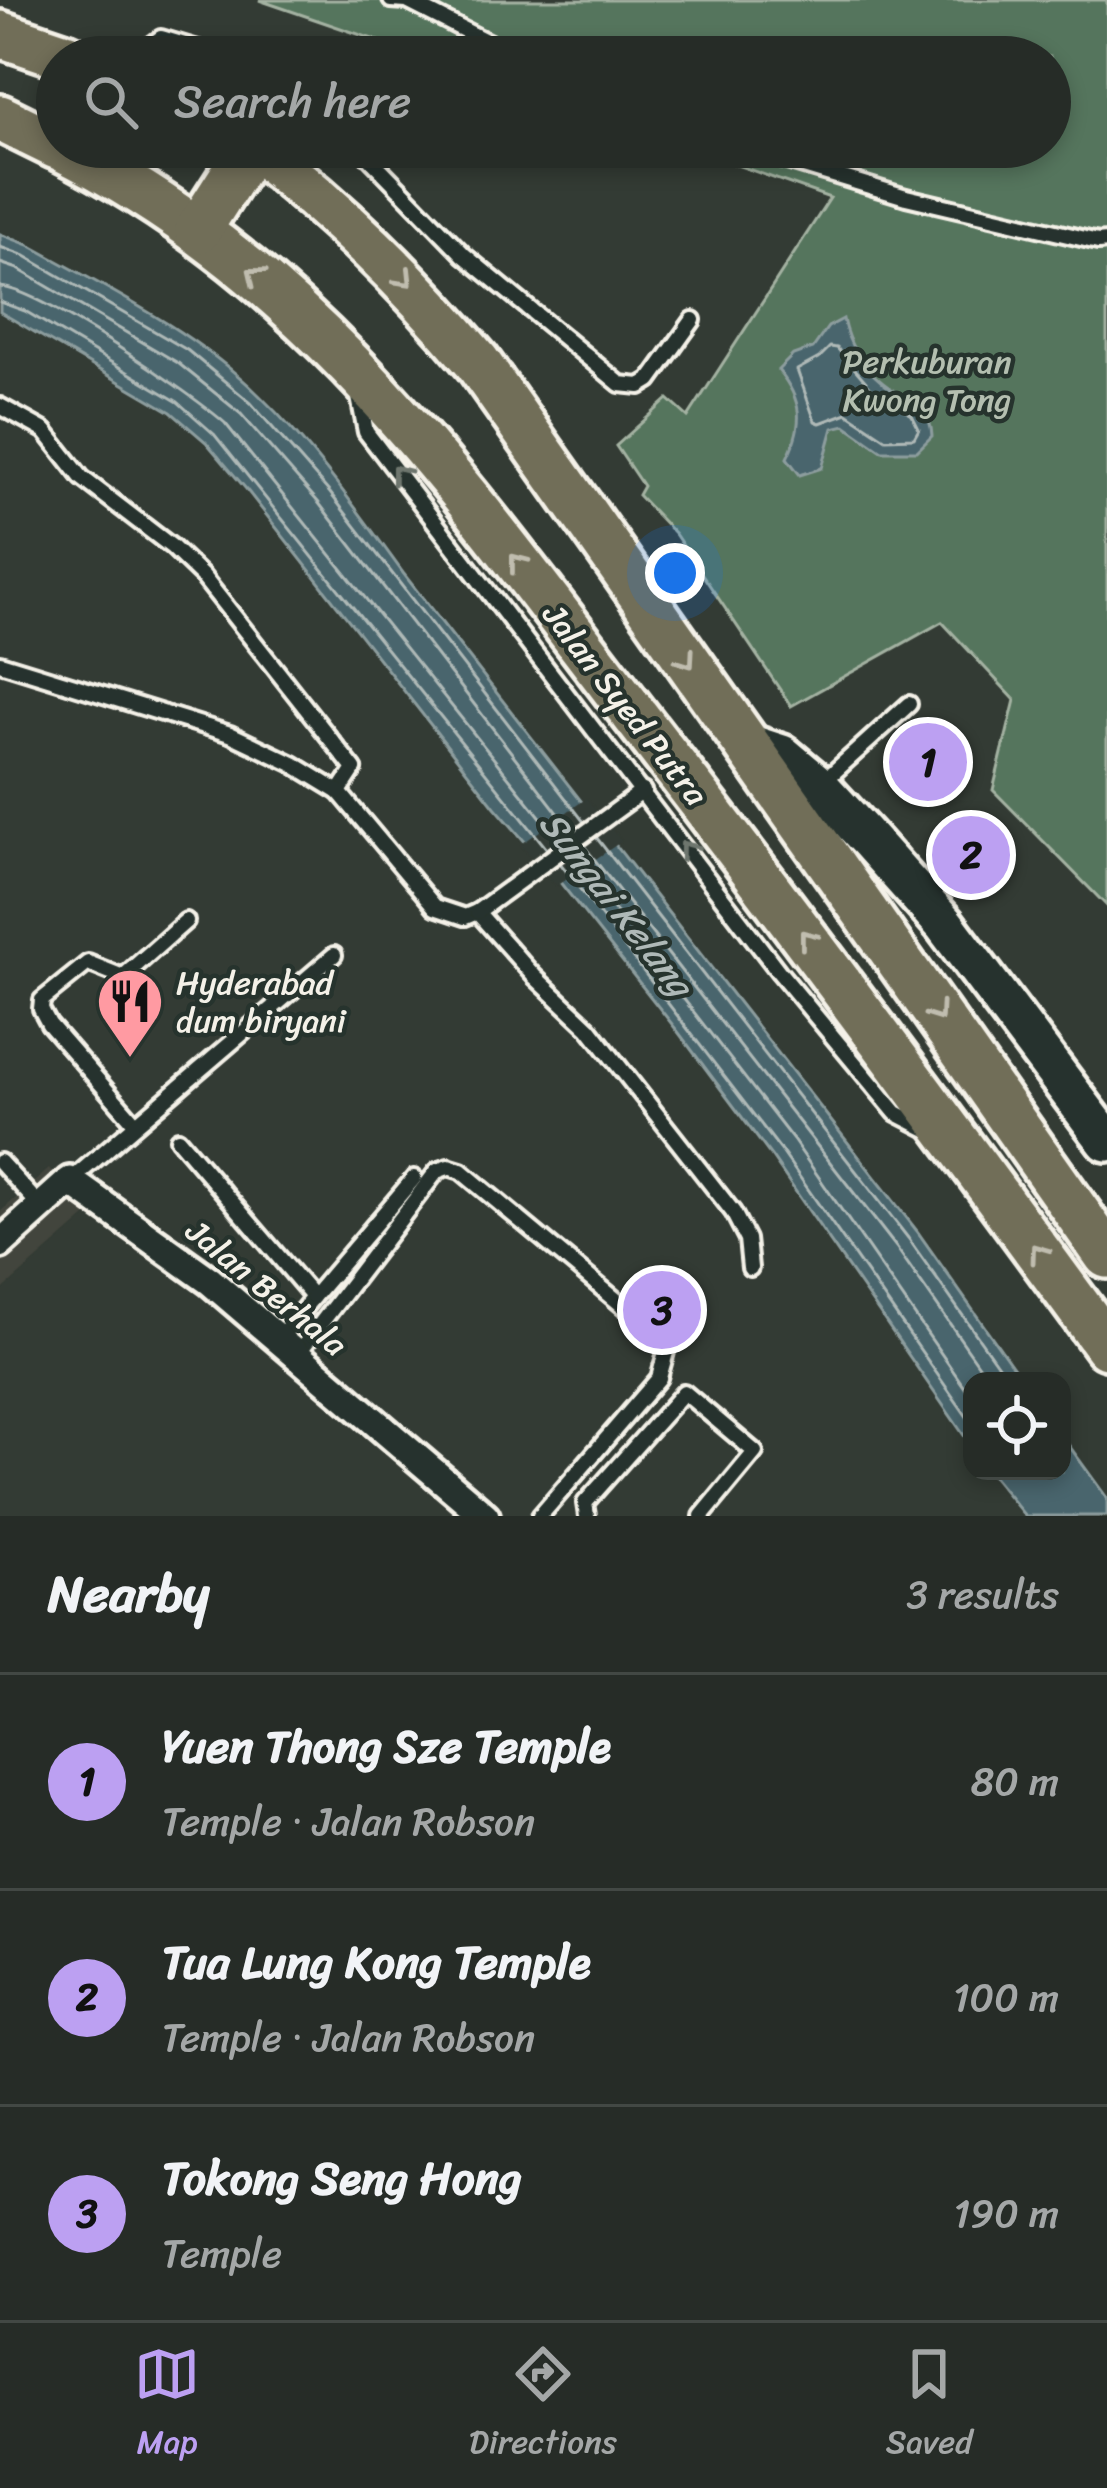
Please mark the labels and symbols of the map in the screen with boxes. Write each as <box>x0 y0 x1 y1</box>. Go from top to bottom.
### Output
one-way arrow <box>391 265 413 287</box>
one-way arrow <box>247 268 269 289</box>
park label: Perkuburan Kwong Tong <box>843 333 1012 429</box>
one-way arrow <box>392 465 413 487</box>
your location <box>645 543 705 603</box>
one-way arrow <box>510 554 531 576</box>
street label: Jalan Syed Putra <box>526 589 724 819</box>
one-way arrow <box>673 647 695 669</box>
pin: 1 <box>889 717 967 807</box>
water label: Sungai Kelang <box>522 796 712 1014</box>
pin: 2 <box>932 810 1010 900</box>
one-way arrow <box>679 841 701 863</box>
one-way arrow <box>800 929 821 951</box>
place label: Hyderabad dum biryani <box>176 954 347 1050</box>
restaurant icon: Hyderabad dum biryani <box>95 966 165 1060</box>
one-way arrow <box>922 999 944 1021</box>
street label: Jalan Berhala <box>172 1203 361 1372</box>
one-way arrow <box>1030 1244 1052 1265</box>
pin: 3 <box>623 1265 701 1355</box>

